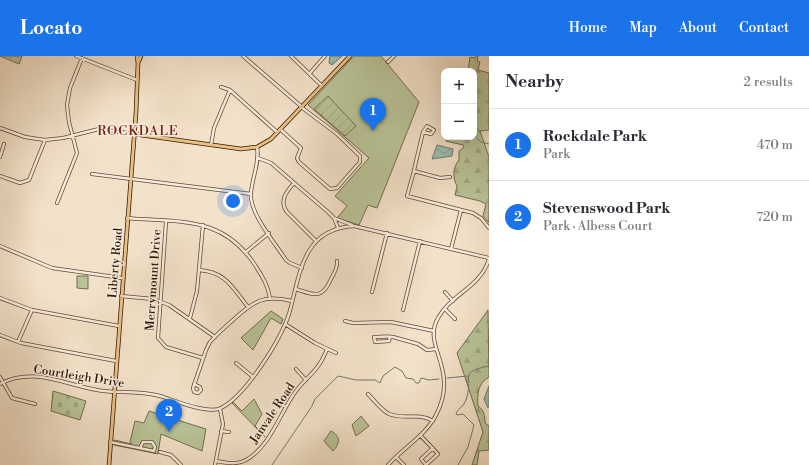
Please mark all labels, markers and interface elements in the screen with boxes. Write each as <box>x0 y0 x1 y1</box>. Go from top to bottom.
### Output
text: Locato <box>20 16 82 40</box>
text: Home <box>569 19 607 37</box>
text: Map <box>629 19 657 37</box>
text: About <box>679 19 717 37</box>
text: Contact <box>739 19 789 37</box>
map controls <box>441 68 477 140</box>
button: + <box>441 68 477 104</box>
text: Nearby <box>505 71 564 93</box>
text: 2 results <box>744 74 793 90</box>
pin: 1 <box>360 98 386 131</box>
button: − <box>441 104 477 140</box>
district label: ROCKDALE <box>97 123 179 139</box>
text: Rockdale Park <box>543 127 647 146</box>
text: 1 <box>515 137 521 153</box>
text: 470 m <box>757 137 793 153</box>
text: Park <box>543 146 570 162</box>
your location <box>223 191 243 211</box>
text: Stevenswood Park <box>543 199 671 218</box>
text: 2 <box>514 209 522 225</box>
text: 720 m <box>757 209 793 225</box>
text: Park · Albess Court <box>543 218 653 234</box>
street label: Liberty Road <box>105 227 126 299</box>
street label: Merrymount Drive <box>142 229 165 331</box>
street label: Courtleigh Drive <box>32 362 125 391</box>
street label: Janvale Road <box>246 380 298 447</box>
pin: 2 <box>156 399 182 432</box>

